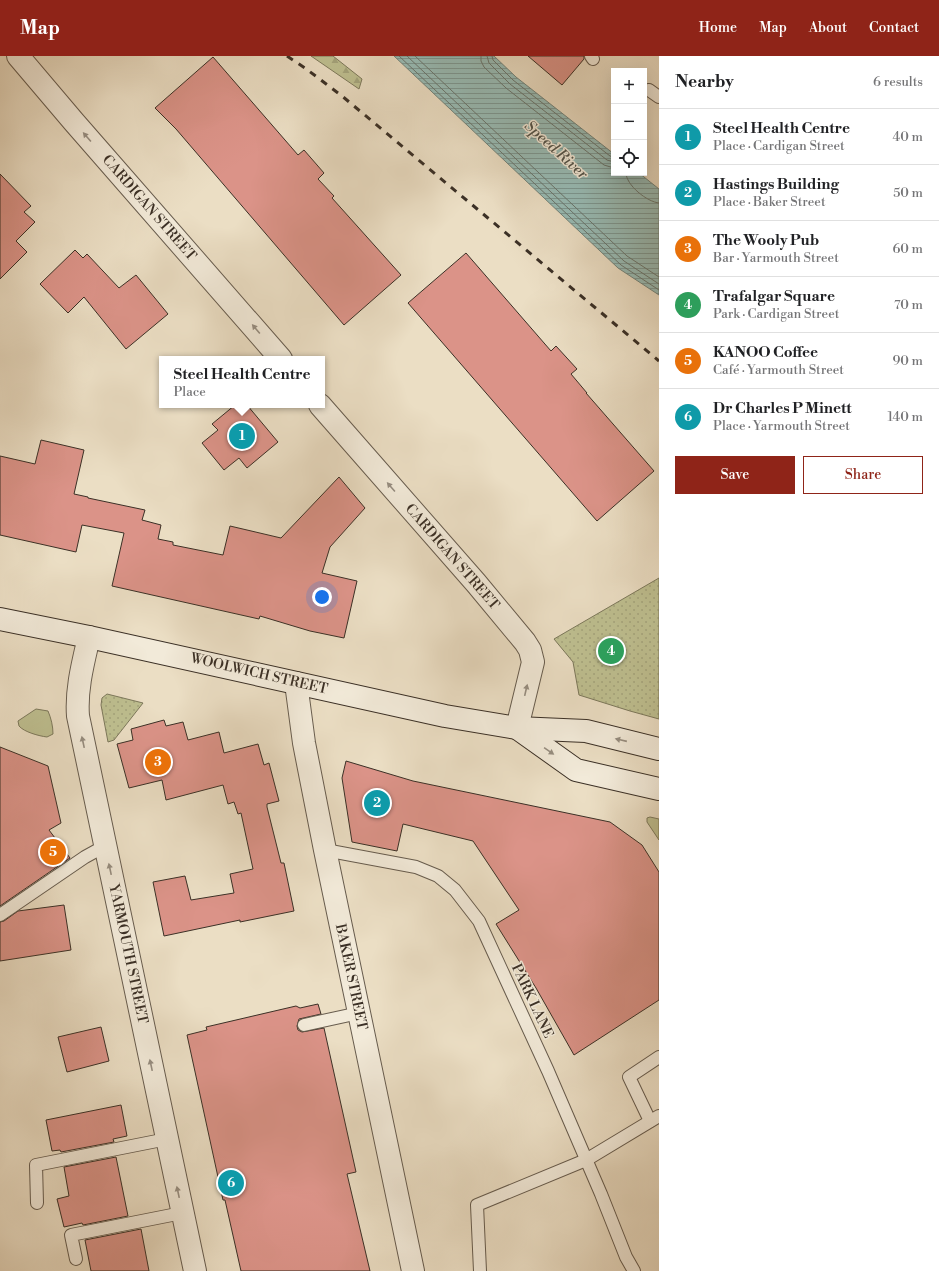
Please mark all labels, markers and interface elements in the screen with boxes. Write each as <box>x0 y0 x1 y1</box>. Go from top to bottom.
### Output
text: Map <box>20 16 60 40</box>
text: Home <box>699 19 737 37</box>
text: Map <box>759 19 787 37</box>
text: About <box>809 19 847 37</box>
text: Contact <box>869 19 919 37</box>
map controls <box>611 68 647 176</box>
button: + <box>611 68 647 104</box>
text: Nearby <box>675 71 734 93</box>
text: 6 results <box>873 74 923 90</box>
button: − <box>611 104 647 140</box>
water label: Speed River <box>520 117 592 184</box>
text: Steel Health Centre <box>713 119 850 138</box>
text: 1 <box>685 129 691 145</box>
text: 40 m <box>893 129 923 145</box>
one-way arrow <box>83 132 92 141</box>
text: Place · Cardigan Street <box>713 138 845 154</box>
button: locate <box>611 140 647 176</box>
street label: CARDIGAN STREET <box>98 151 200 265</box>
text: Hastings Building <box>713 175 839 194</box>
text: 2 <box>684 185 692 201</box>
text: 50 m <box>893 185 923 201</box>
text: Place · Baker Street <box>713 194 826 210</box>
text: The Wooly Pub <box>713 231 819 250</box>
text: 3 <box>684 241 692 257</box>
text: 60 m <box>892 241 923 257</box>
text: Bar · Yarmouth Street <box>713 250 839 266</box>
text: Trafalgar Square <box>713 287 835 306</box>
text: 4 <box>684 297 692 313</box>
text: 70 m <box>894 297 923 313</box>
text: Park · Cardigan Street <box>713 306 839 322</box>
one-way arrow <box>251 324 260 335</box>
text: KANOO Coffee <box>713 343 818 362</box>
text: 5 <box>684 353 692 369</box>
text: 90 m <box>892 353 923 369</box>
popup <box>159 356 325 408</box>
text: Café · Yarmouth Street <box>713 362 844 378</box>
text: Steel Health Centre <box>173 365 311 384</box>
text: Place <box>173 384 206 400</box>
text: Dr Charles P Minett <box>713 399 852 418</box>
text: 6 <box>684 409 692 425</box>
text: 140 m <box>887 409 923 425</box>
text: Place · Yarmouth Street <box>713 418 850 434</box>
pin: 1 <box>229 421 255 451</box>
button: Save <box>675 456 795 494</box>
button: Share <box>803 456 923 494</box>
one-way arrow <box>386 481 395 492</box>
street label: CARDIGAN STREET <box>401 500 503 614</box>
your location <box>312 587 332 607</box>
pin: 4 <box>598 636 624 666</box>
street label: WOOLWICH STREET <box>188 649 330 699</box>
one-way arrow <box>524 684 530 696</box>
one-way arrow <box>80 735 86 748</box>
one-way arrow <box>615 736 627 742</box>
pin: 3 <box>145 747 171 777</box>
one-way arrow <box>544 747 554 755</box>
pin: 2 <box>364 788 390 818</box>
pin: 5 <box>40 837 66 867</box>
one-way arrow <box>107 863 113 875</box>
street label: YARMOUTH STREET <box>104 882 152 1026</box>
street label: BAKER STREET <box>331 921 371 1032</box>
street label: PARK LANE <box>507 961 557 1041</box>
one-way arrow <box>147 1058 153 1071</box>
pin: 6 <box>218 1168 244 1198</box>
one-way arrow <box>174 1186 180 1198</box>

